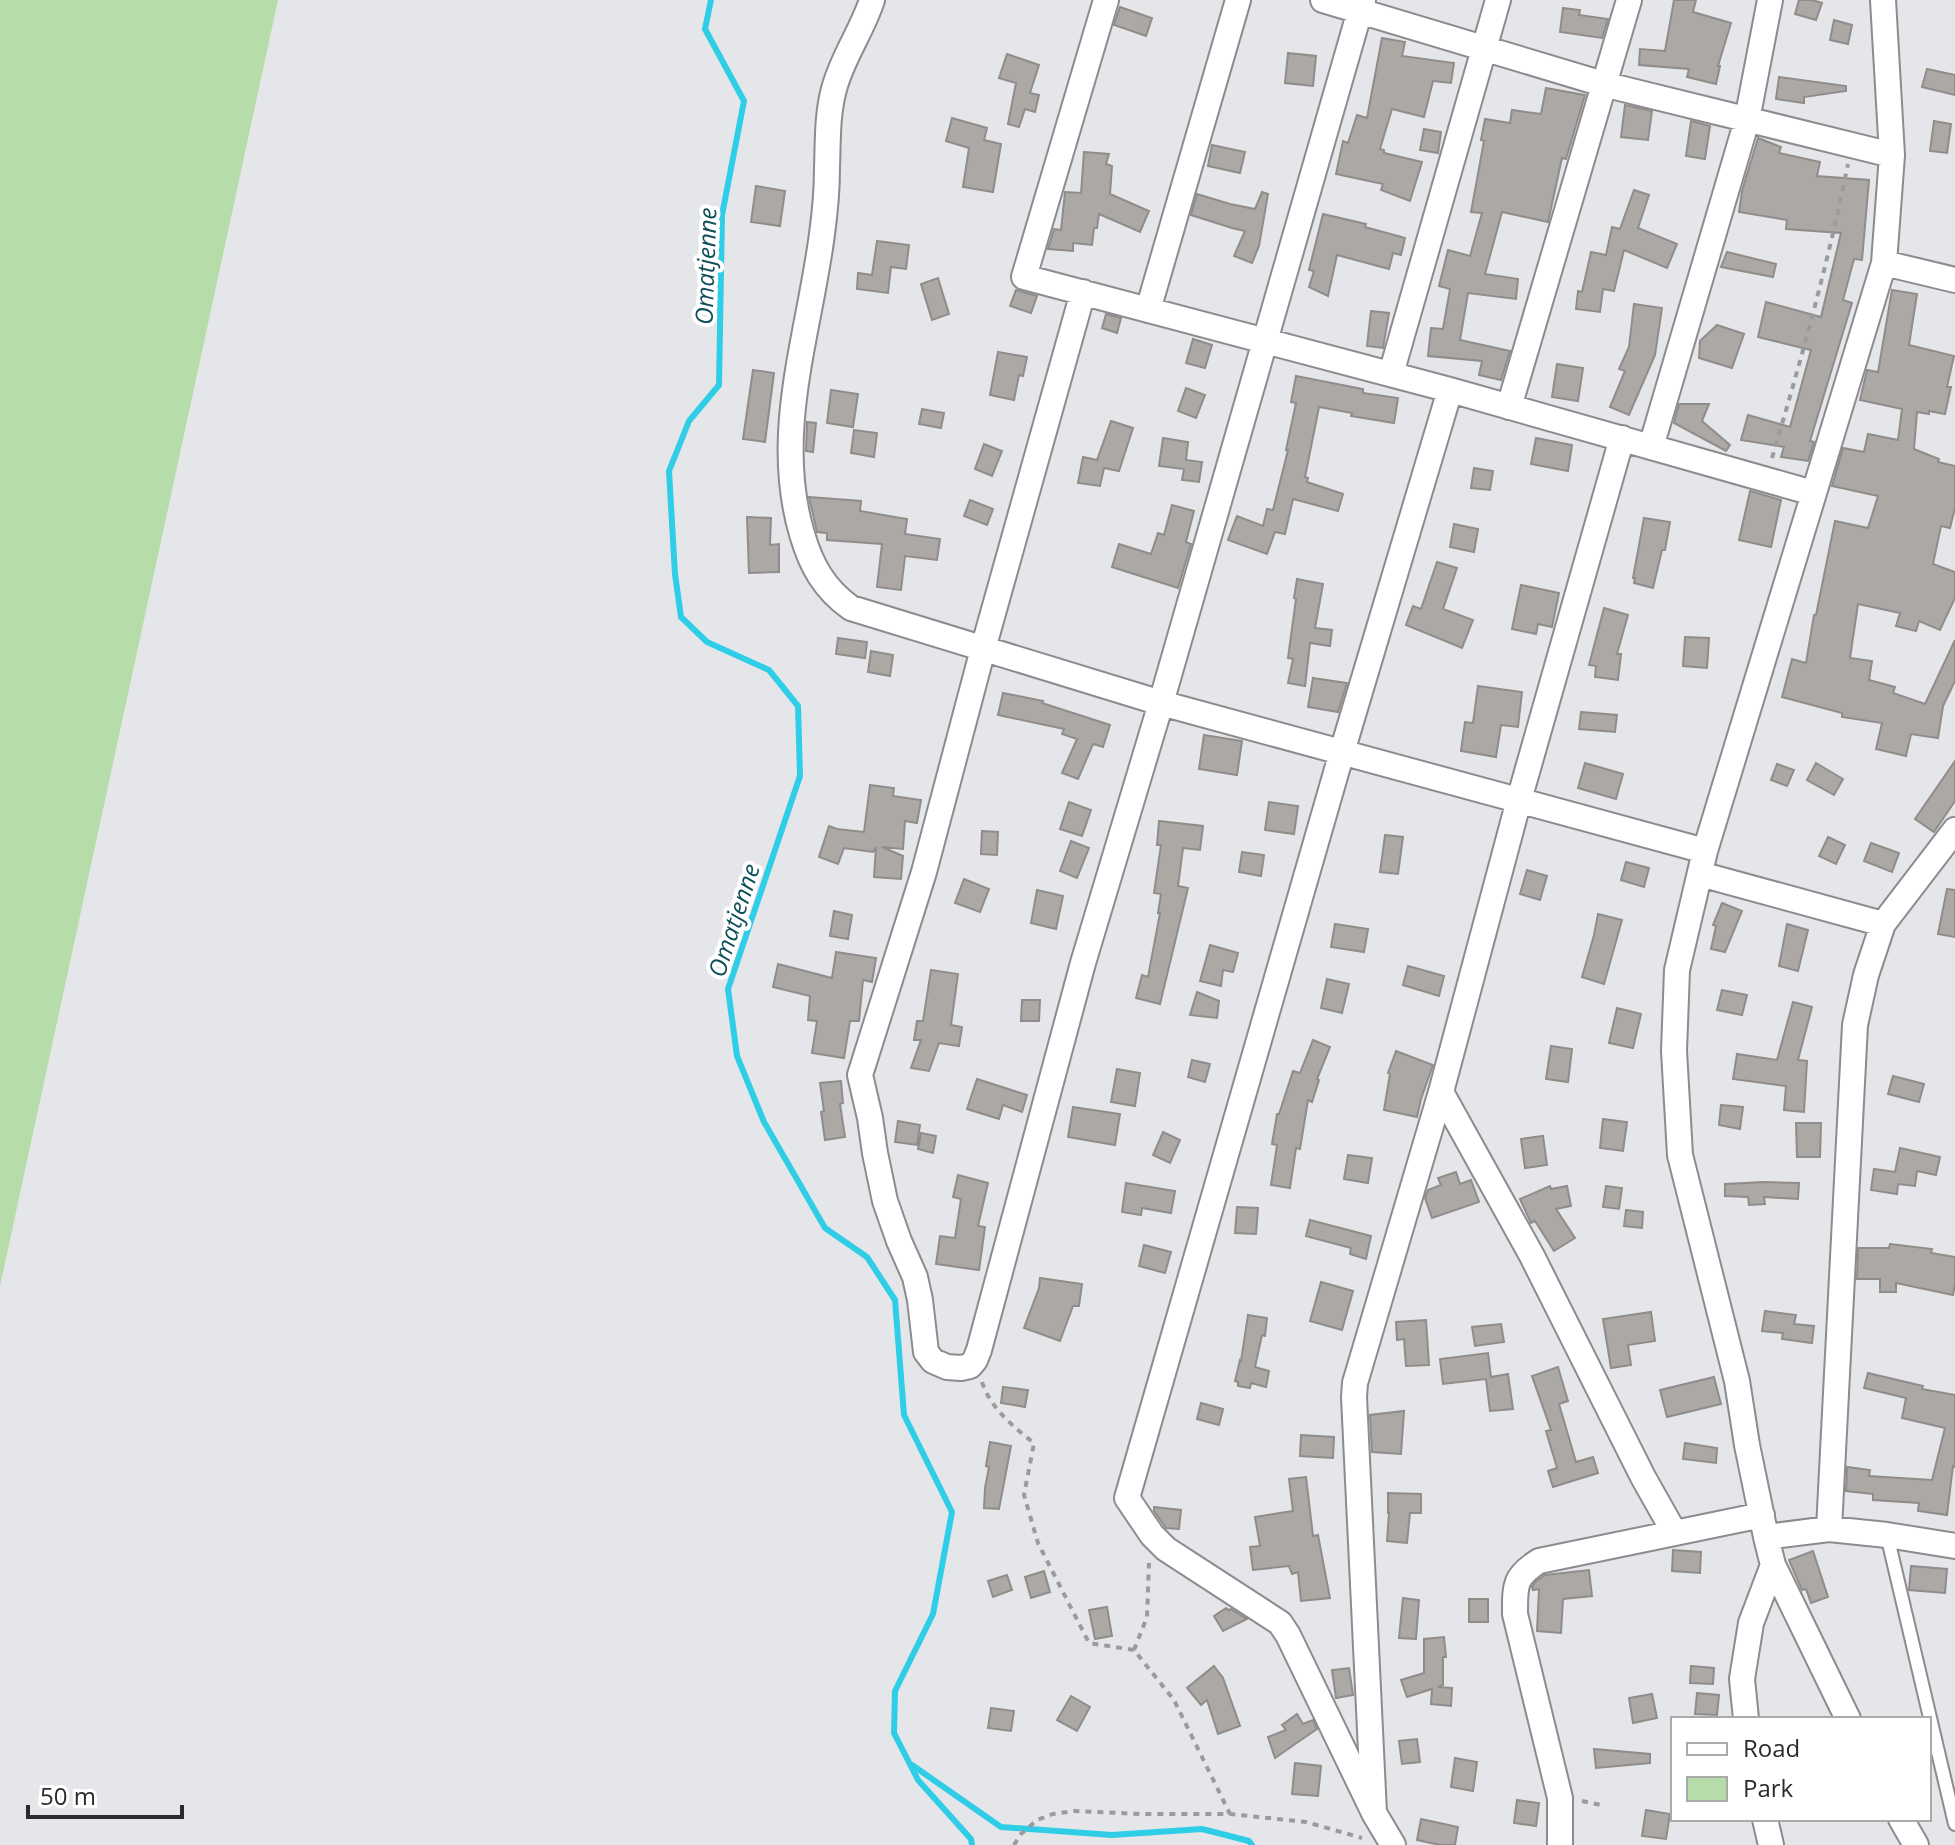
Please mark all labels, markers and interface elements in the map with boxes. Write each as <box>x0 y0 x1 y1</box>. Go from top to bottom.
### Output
water label: Omatjenne <box>686 207 724 325</box>
water label: Omatjenne <box>699 859 767 981</box>
legend <box>1671 1717 1931 1821</box>
text: Road <box>1743 1731 1800 1764</box>
scale bar <box>28 1769 182 1819</box>
text: Park <box>1743 1771 1794 1804</box>
text: 50 m <box>40 1779 96 1812</box>

